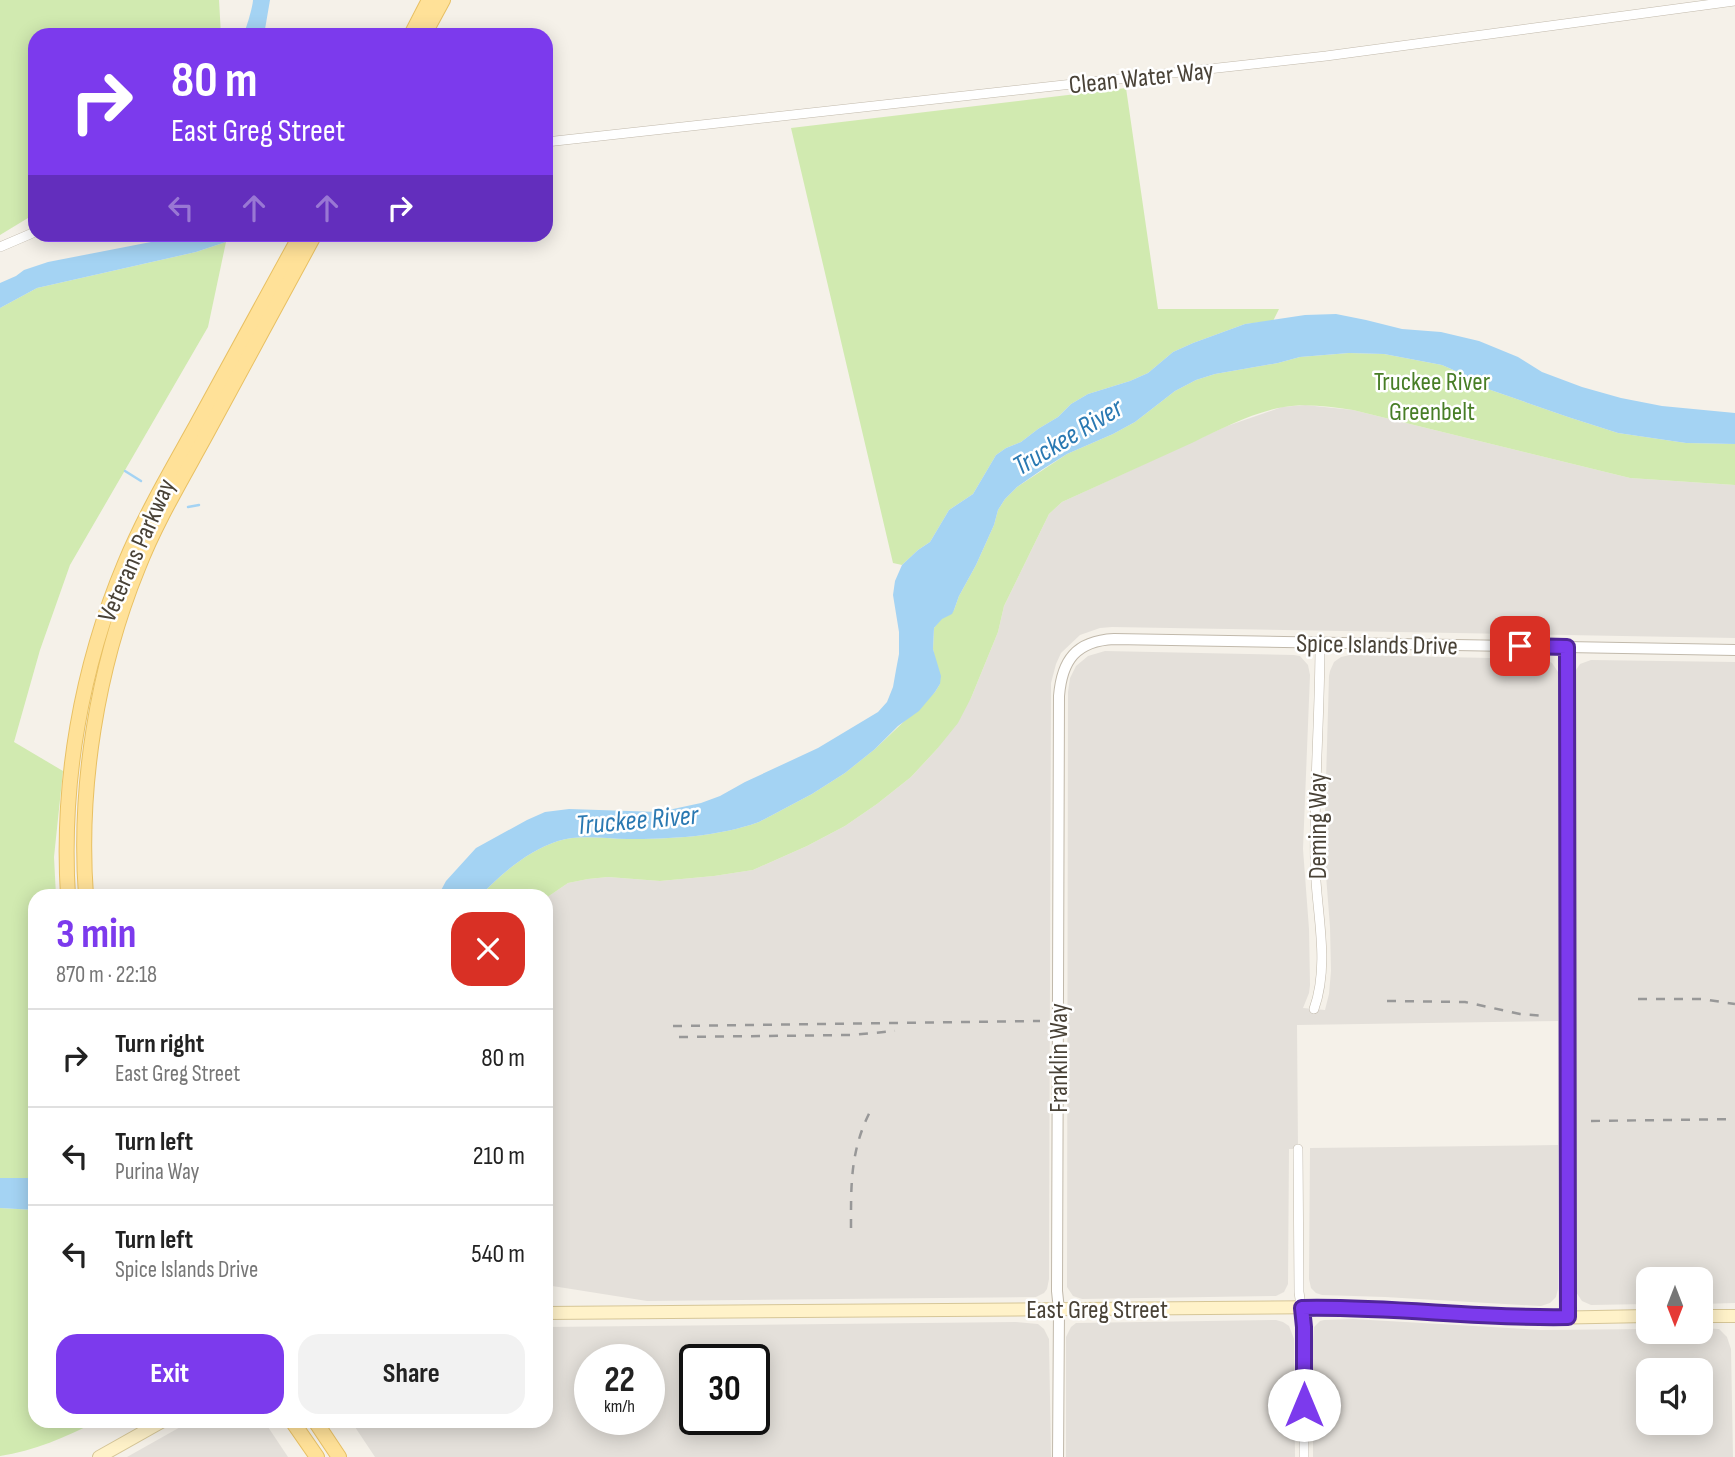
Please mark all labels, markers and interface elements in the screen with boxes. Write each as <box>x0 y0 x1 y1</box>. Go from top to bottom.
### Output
text: 80 m <box>171 52 258 111</box>
street label: Clean Water Way <box>1067 55 1215 101</box>
icon: right <box>56 56 147 147</box>
text: East Greg Street <box>171 112 345 151</box>
icon: left <box>162 189 200 227</box>
icon: ahead <box>235 189 273 227</box>
icon: ahead <box>308 189 346 227</box>
icon: right <box>381 189 419 227</box>
park label: Truckee River Greenbelt <box>1374 367 1491 428</box>
water label: Truckee River <box>1007 391 1130 483</box>
street label: Veterans Parkway <box>92 474 183 627</box>
pin <box>1490 616 1550 676</box>
icon: arrive <box>1501 627 1539 665</box>
street label: Spice Islands Drive <box>1296 629 1458 662</box>
street label: Deming Way <box>1303 773 1334 879</box>
water label: Truckee River <box>575 799 701 842</box>
text: 3 min <box>56 909 136 960</box>
button: close <box>451 912 525 986</box>
text: 870 m · 22:18 <box>56 961 157 989</box>
street label: Franklin Way <box>1044 1003 1075 1113</box>
text: Turn right <box>115 1029 204 1060</box>
icon: right <box>56 1039 94 1077</box>
text: 80 m <box>481 1043 525 1074</box>
text: East Greg Street <box>115 1060 240 1088</box>
text: Turn left <box>115 1127 193 1158</box>
icon: left <box>56 1137 94 1175</box>
text: 210 m <box>473 1141 525 1172</box>
text: Purina Way <box>115 1158 199 1186</box>
text: Turn left <box>115 1225 193 1256</box>
icon: left <box>56 1235 94 1273</box>
text: 540 m <box>471 1239 525 1270</box>
text: Spice Islands Drive <box>115 1256 258 1284</box>
north arrow <box>1636 1267 1713 1344</box>
map controls <box>1636 1267 1713 1435</box>
street label: East Greg Street <box>1026 1295 1168 1326</box>
button: Exit <box>56 1334 284 1414</box>
button: Share <box>298 1334 525 1414</box>
speed limit sign: 30 <box>679 1344 770 1435</box>
button: sound <box>1636 1358 1713 1435</box>
text: 22 <box>604 1359 635 1402</box>
position arrow <box>1267 1368 1341 1442</box>
text: km/h <box>604 1396 635 1417</box>

